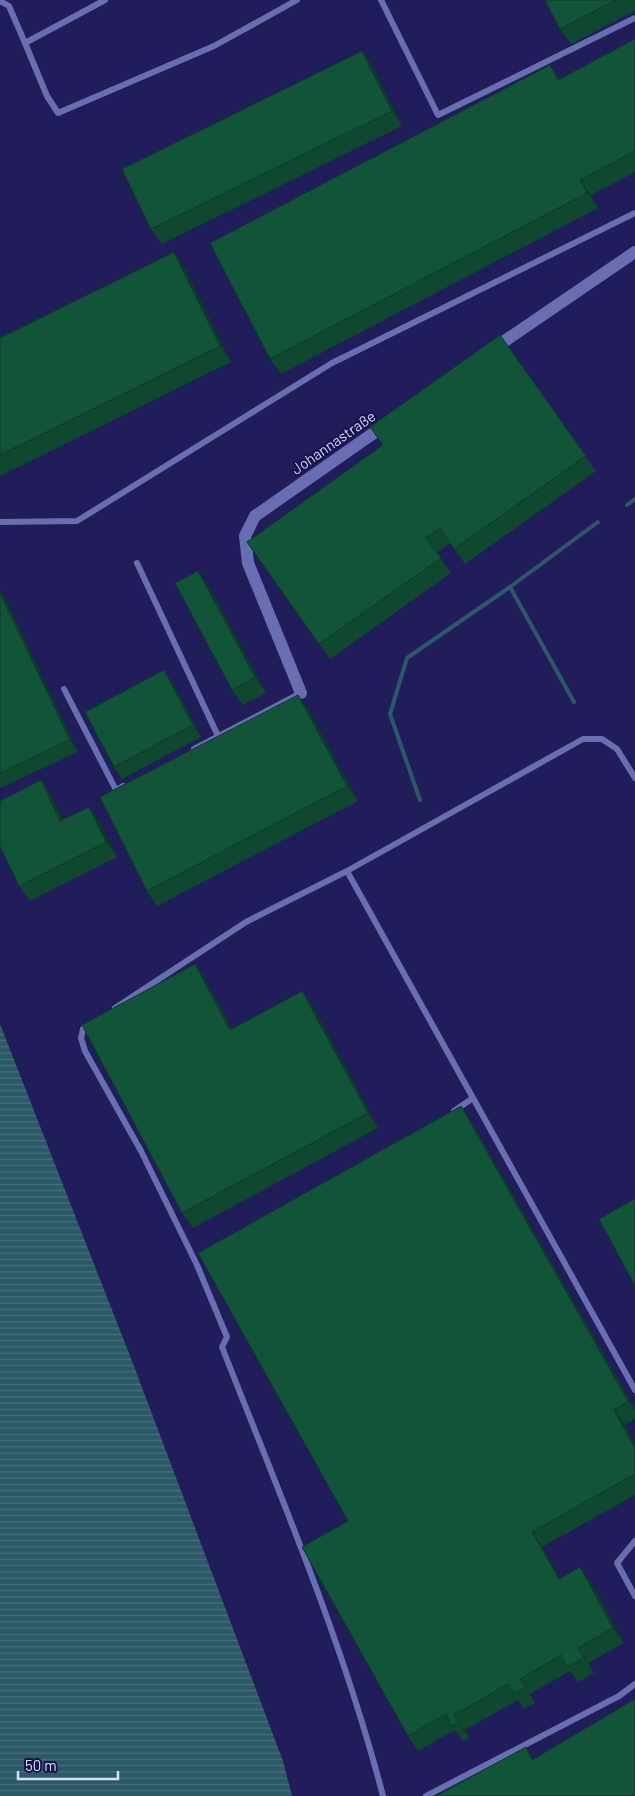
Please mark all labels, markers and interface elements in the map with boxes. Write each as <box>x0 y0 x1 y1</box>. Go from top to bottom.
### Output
street label: Johannastraße <box>287 406 379 478</box>
scale bar <box>18 1748 118 1780</box>
text: 50 m <box>25 1756 57 1774</box>

